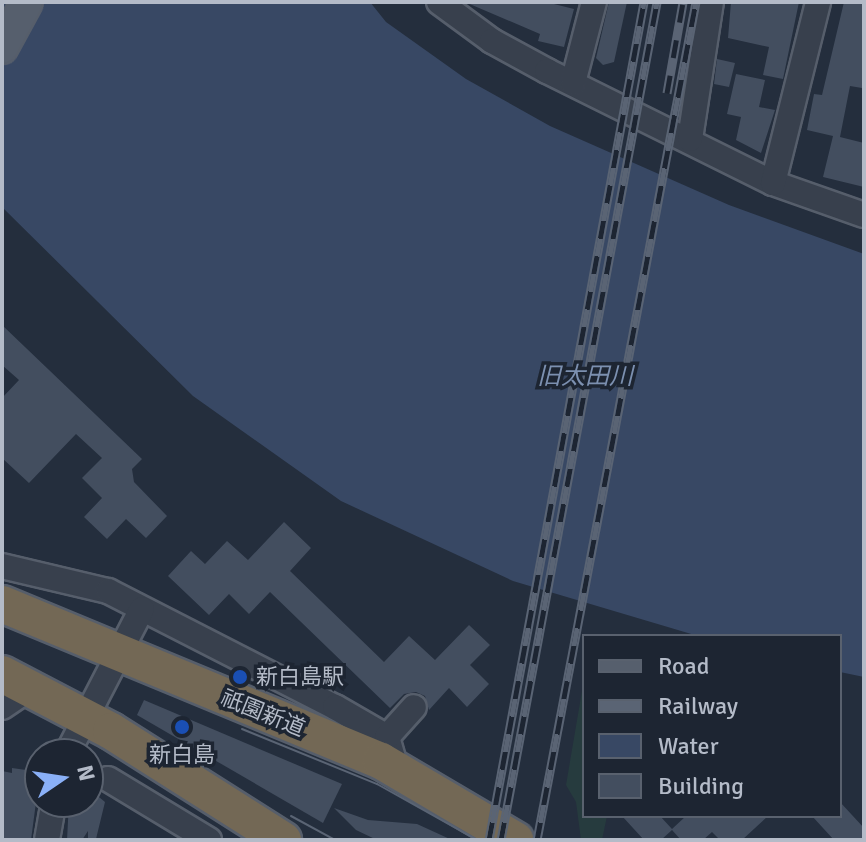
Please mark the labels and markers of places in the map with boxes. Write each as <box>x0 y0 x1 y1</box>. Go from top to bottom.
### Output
place label: 新白島駅 <box>256 664 344 690</box>
marker: 新白島駅 <box>231 668 249 686</box>
marker: 新白島 <box>171 716 193 738</box>
place label: 新白島 <box>149 742 215 768</box>

